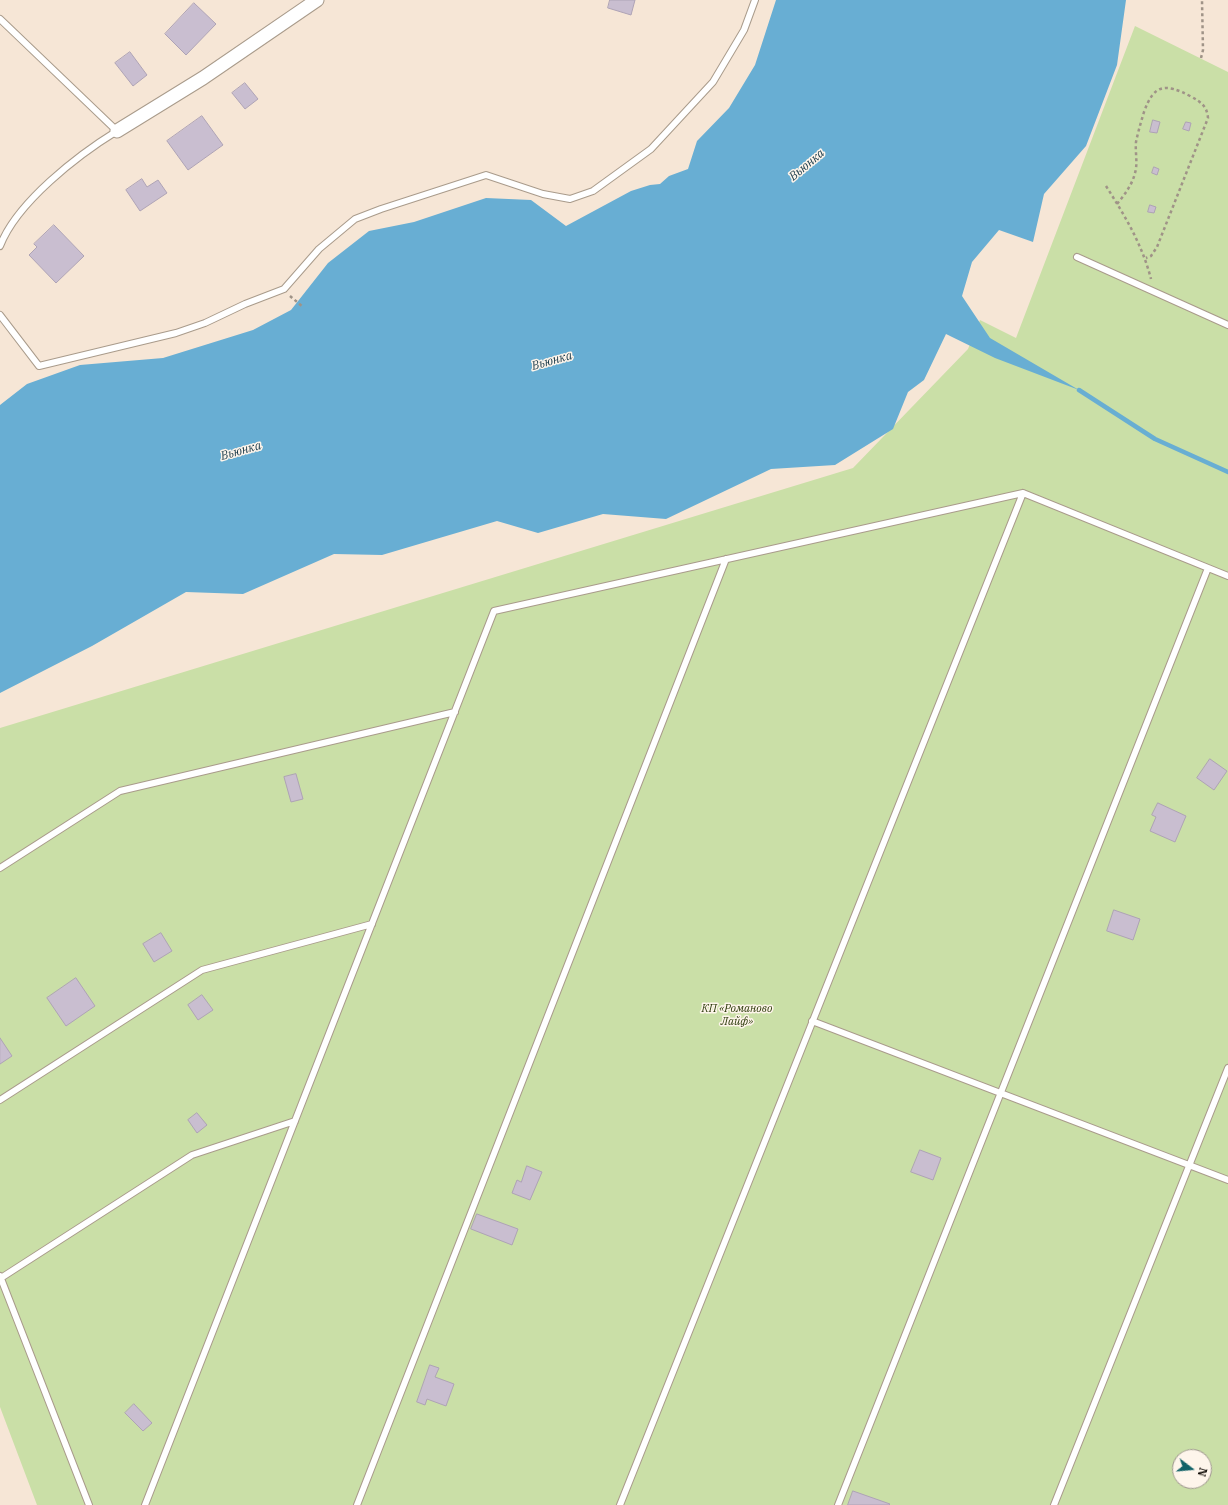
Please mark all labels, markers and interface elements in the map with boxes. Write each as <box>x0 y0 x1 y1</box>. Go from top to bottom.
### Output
water label: Вьюнка <box>786 146 828 184</box>
water label: Вьюнка <box>530 348 574 374</box>
water label: Вьюнка <box>219 438 263 464</box>
park label: КП «Романово Лайф» <box>702 1002 772 1028</box>
north arrow <box>1172 1449 1212 1489</box>
text: N <box>1195 1466 1211 1478</box>

